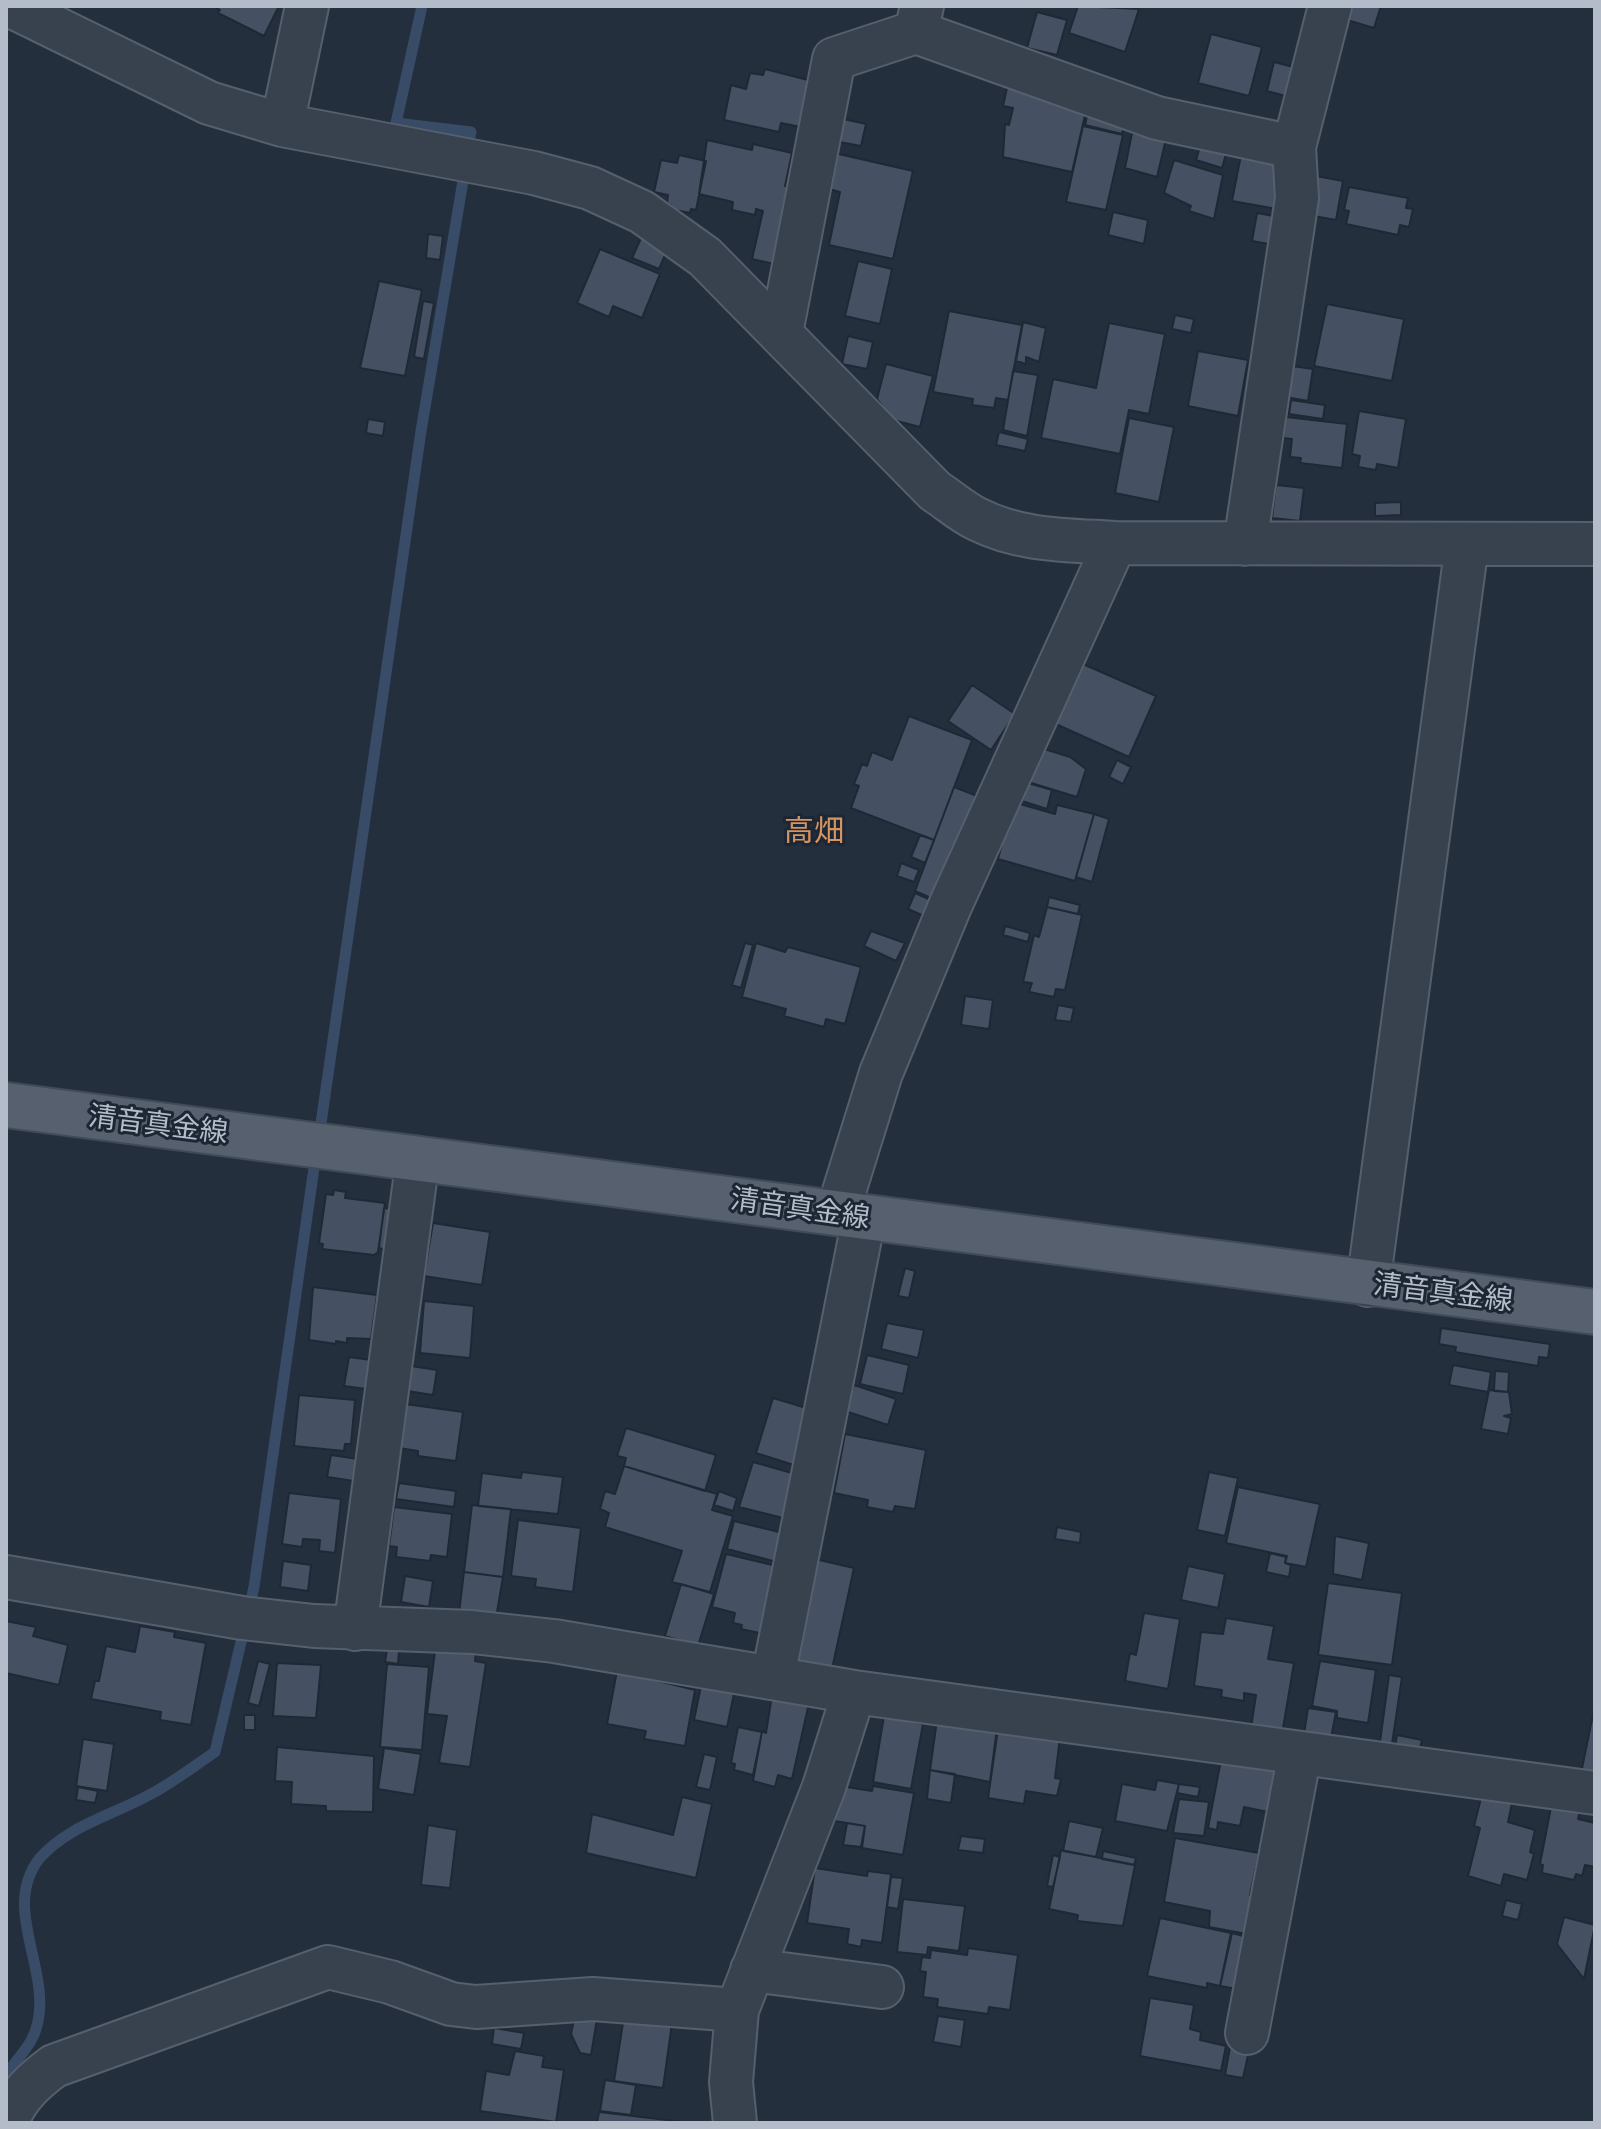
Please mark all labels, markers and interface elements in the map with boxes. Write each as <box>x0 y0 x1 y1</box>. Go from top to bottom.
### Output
district label: 高畑 <box>784 814 844 850</box>
street label: 清音真金線 <box>86 1100 230 1150</box>
street label: 清音真金線 <box>728 1183 872 1235</box>
street label: 清音真金線 <box>1371 1268 1515 1318</box>

